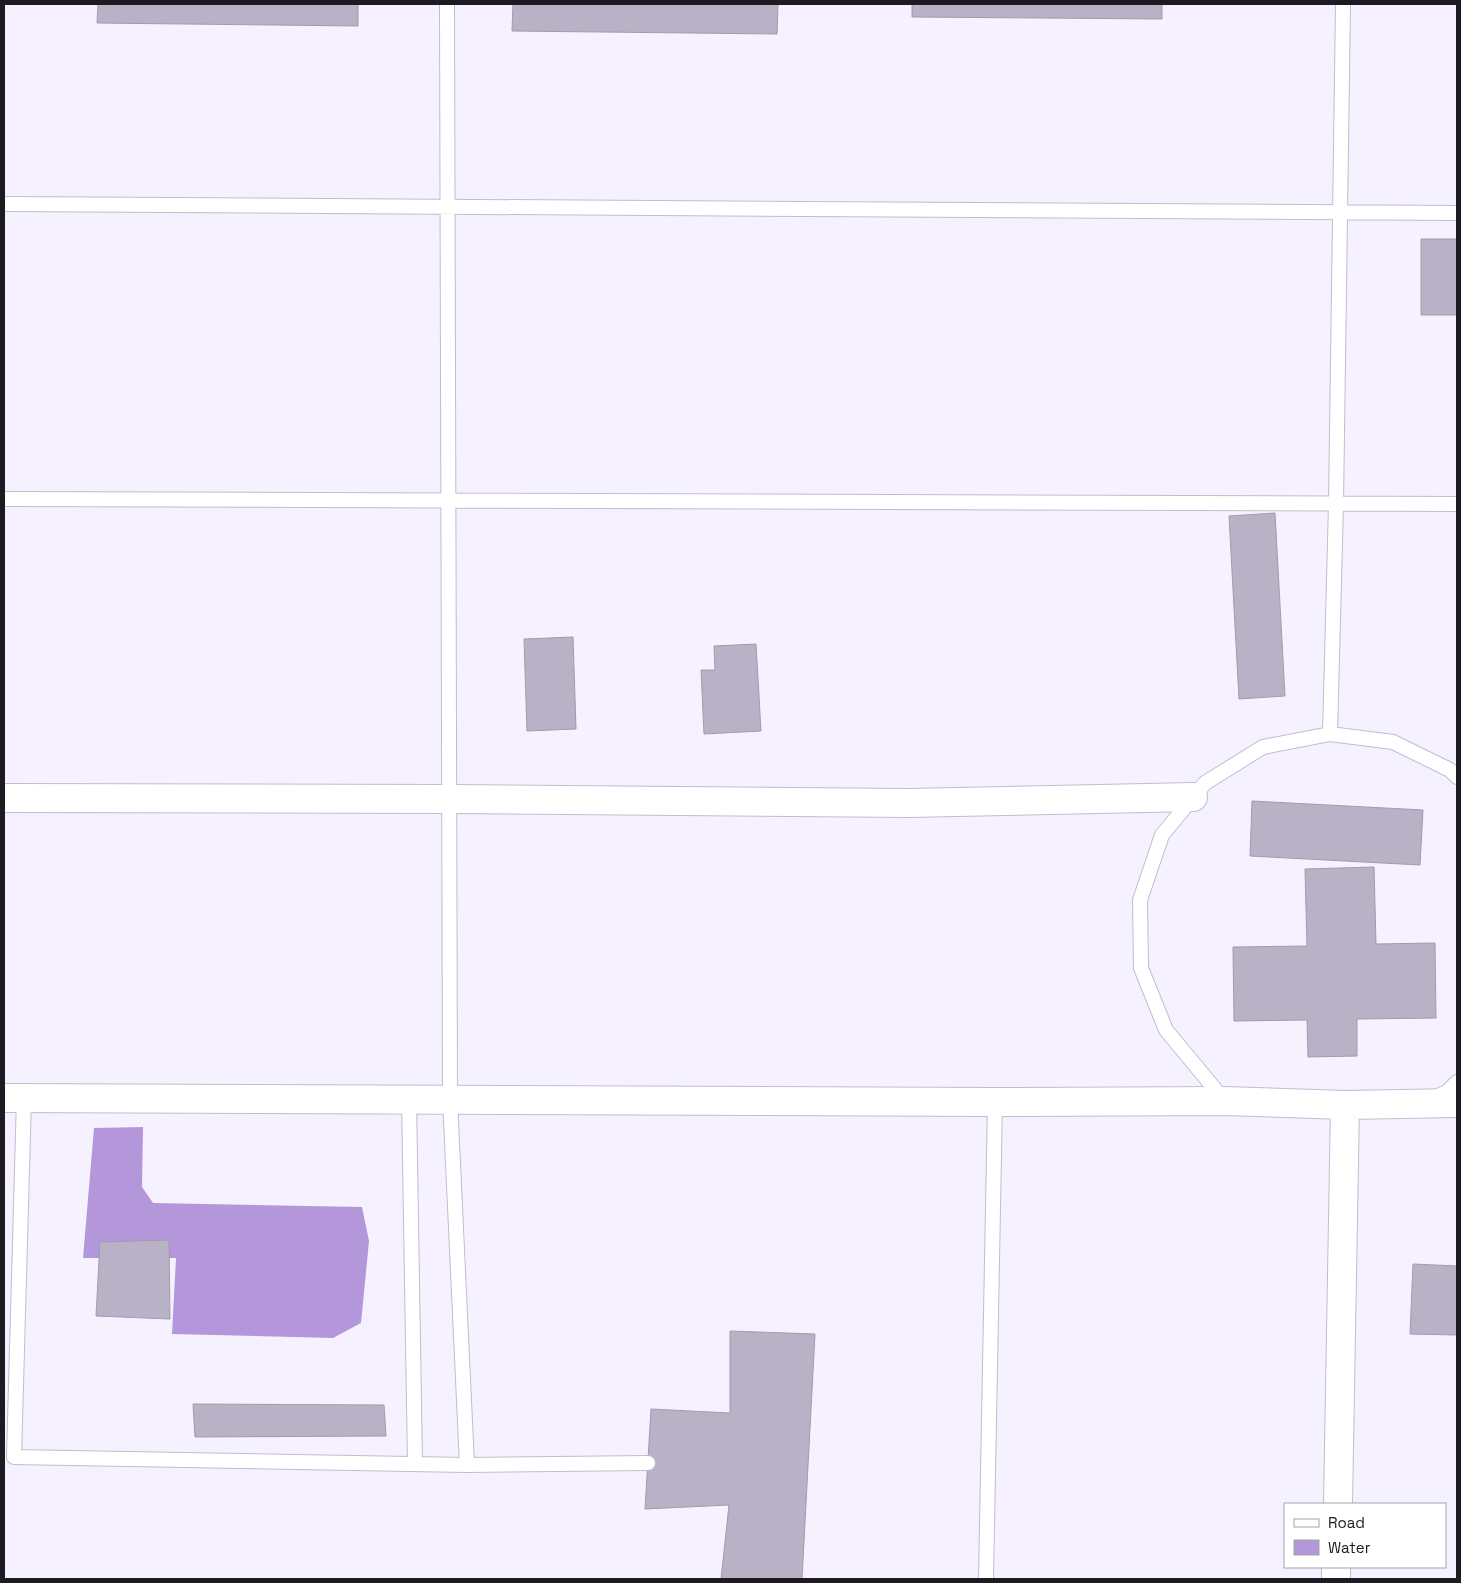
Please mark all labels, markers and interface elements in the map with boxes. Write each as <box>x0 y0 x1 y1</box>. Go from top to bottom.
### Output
legend <box>1284 1503 1446 1568</box>
text: Road <box>1328 1513 1365 1532</box>
text: Water <box>1328 1538 1371 1557</box>

